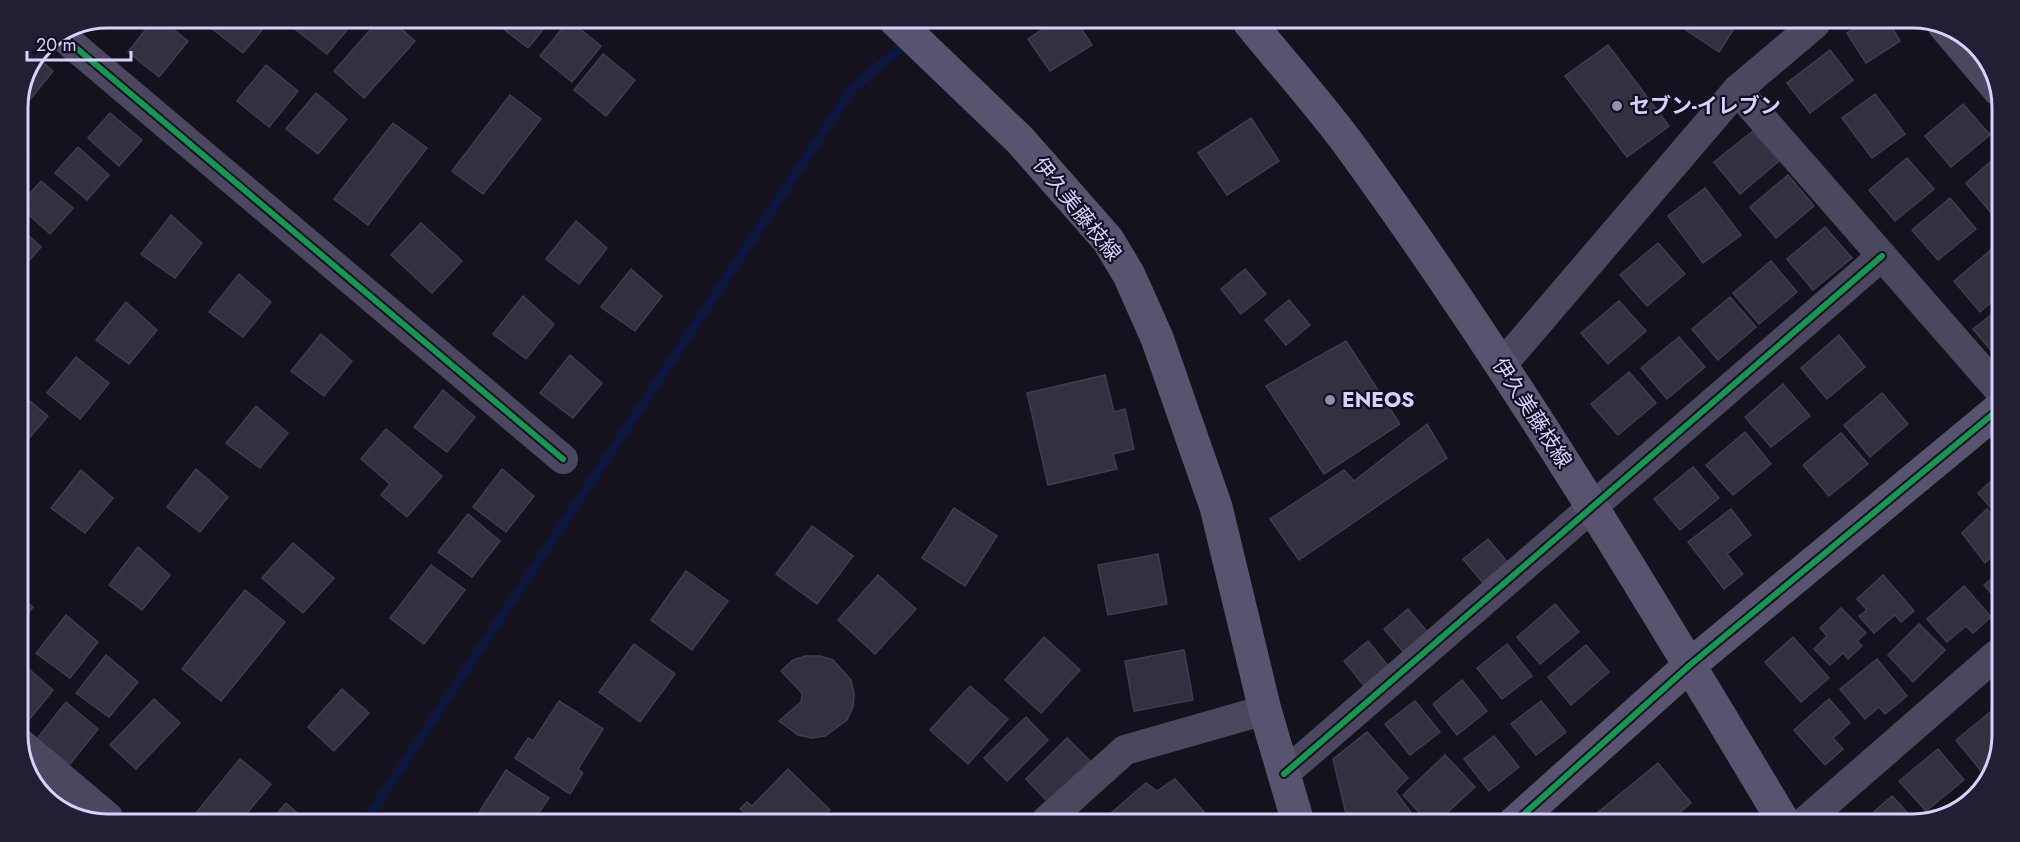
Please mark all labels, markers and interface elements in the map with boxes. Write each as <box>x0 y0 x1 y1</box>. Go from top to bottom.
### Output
scale bar <box>27 24 130 62</box>
text: 20 m <box>36 32 76 58</box>
place label: セブン-イレブン <box>1629 91 1781 121</box>
marker: セブン-イレブン <box>1610 99 1624 113</box>
street label: 伊久美藤枝線 <box>1026 151 1128 267</box>
street label: 伊久美藤枝線 <box>1485 352 1579 474</box>
place label: ENEOS <box>1342 385 1414 415</box>
marker: ENEOS <box>1323 393 1337 407</box>

